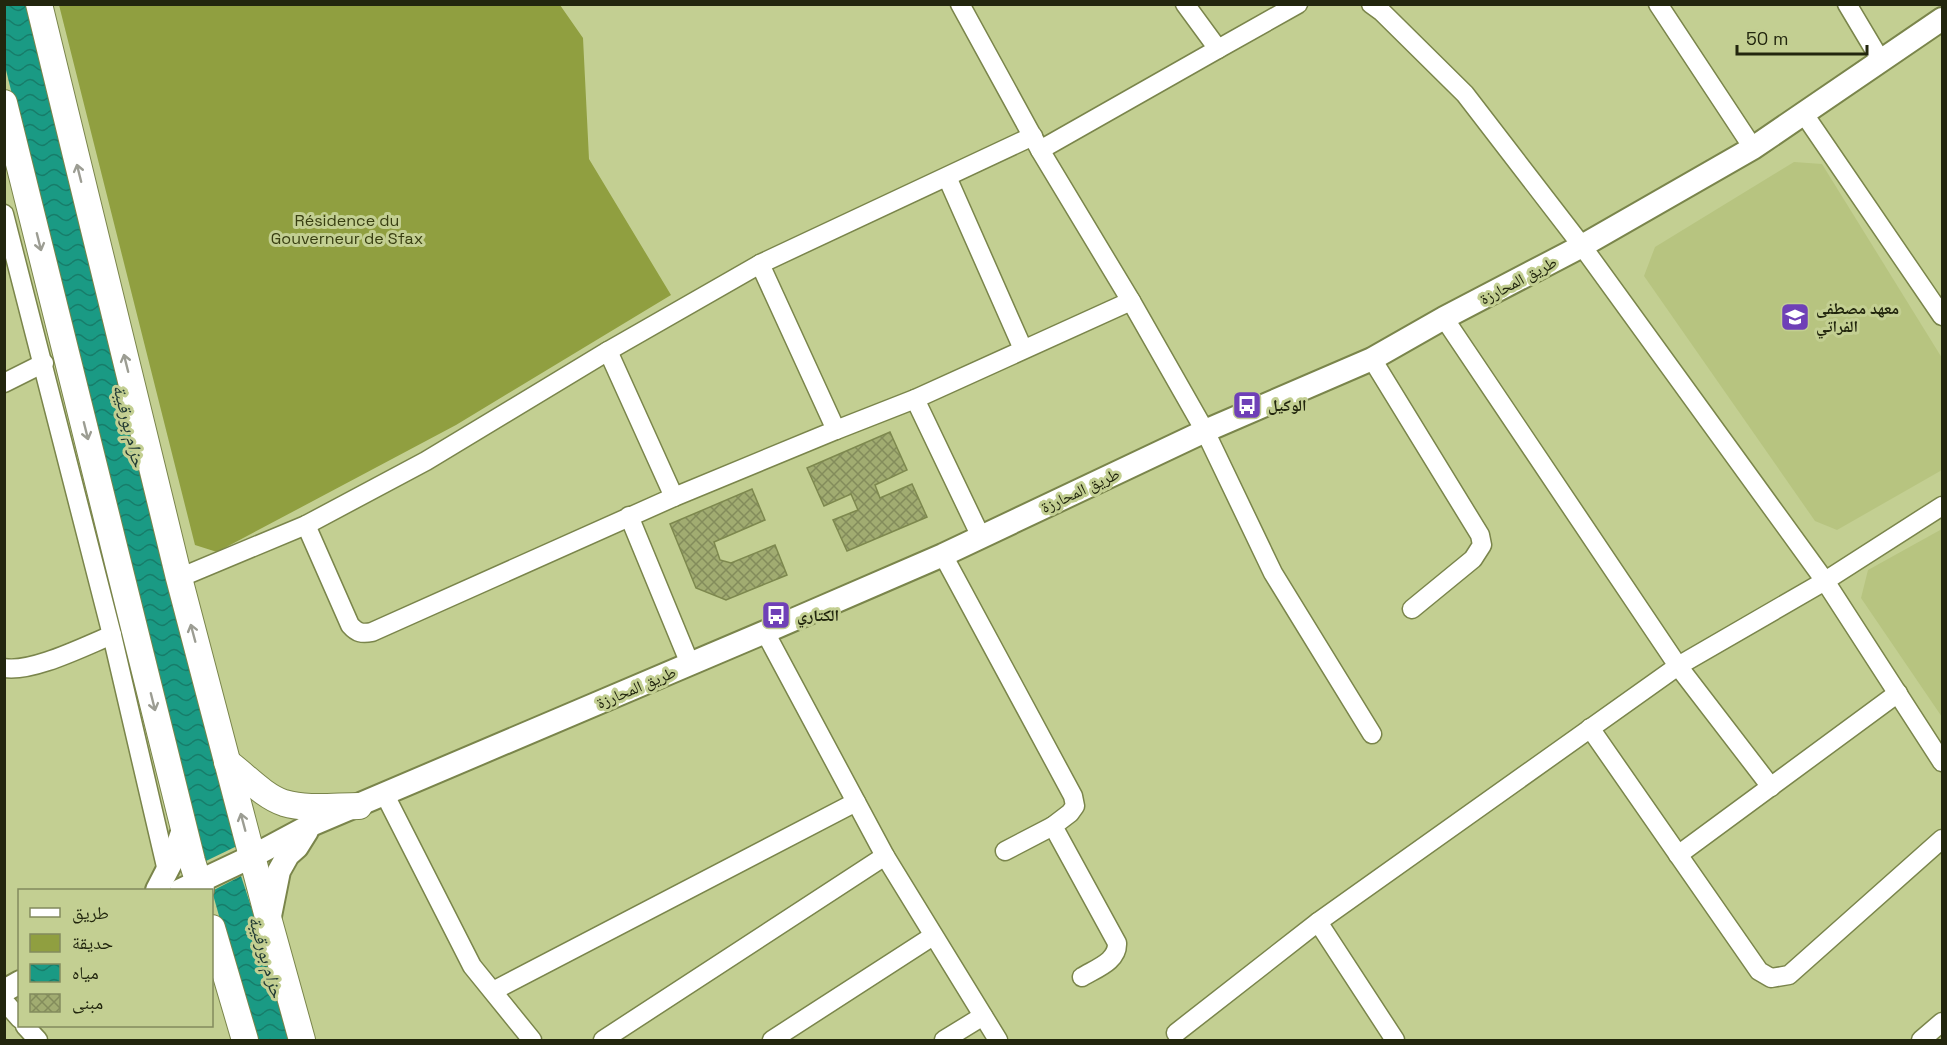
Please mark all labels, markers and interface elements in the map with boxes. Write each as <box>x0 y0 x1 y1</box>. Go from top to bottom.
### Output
scale bar <box>1737 18 1868 56</box>
text: 50 m <box>1746 27 1788 50</box>
one-way arrow <box>72 164 84 183</box>
park label: Résidence du Gouverneur de Sfax <box>271 210 423 249</box>
one-way arrow <box>34 232 46 251</box>
street label: طريق المحارزة <box>1476 251 1560 309</box>
place label: معهد مصطفى الفراتي <box>1816 298 1899 339</box>
school or university icon: معهد مصطفى الفراتي <box>1779 301 1811 333</box>
one-way arrow <box>119 353 131 372</box>
water label: حزام بورقيبة <box>107 382 151 470</box>
bus stop icon: الوكيل <box>1231 389 1263 421</box>
place label: الوكيل <box>1268 395 1307 416</box>
one-way arrow <box>80 421 92 440</box>
street label: طريق المحارزة <box>1038 463 1123 518</box>
bus stop icon: الكتاري <box>760 599 792 631</box>
place label: الكتاري <box>797 605 839 628</box>
one-way arrow <box>187 624 199 643</box>
street label: طريق المحارزة <box>593 661 679 714</box>
one-way arrow <box>147 692 159 711</box>
one-way arrow <box>237 813 249 832</box>
legend <box>18 889 213 1027</box>
text: طريق <box>72 901 109 924</box>
water label: حزام بورقيبة <box>243 913 289 1001</box>
text: حديقة <box>72 931 113 954</box>
text: مياه <box>72 961 99 984</box>
text: مبنى <box>72 991 103 1014</box>

